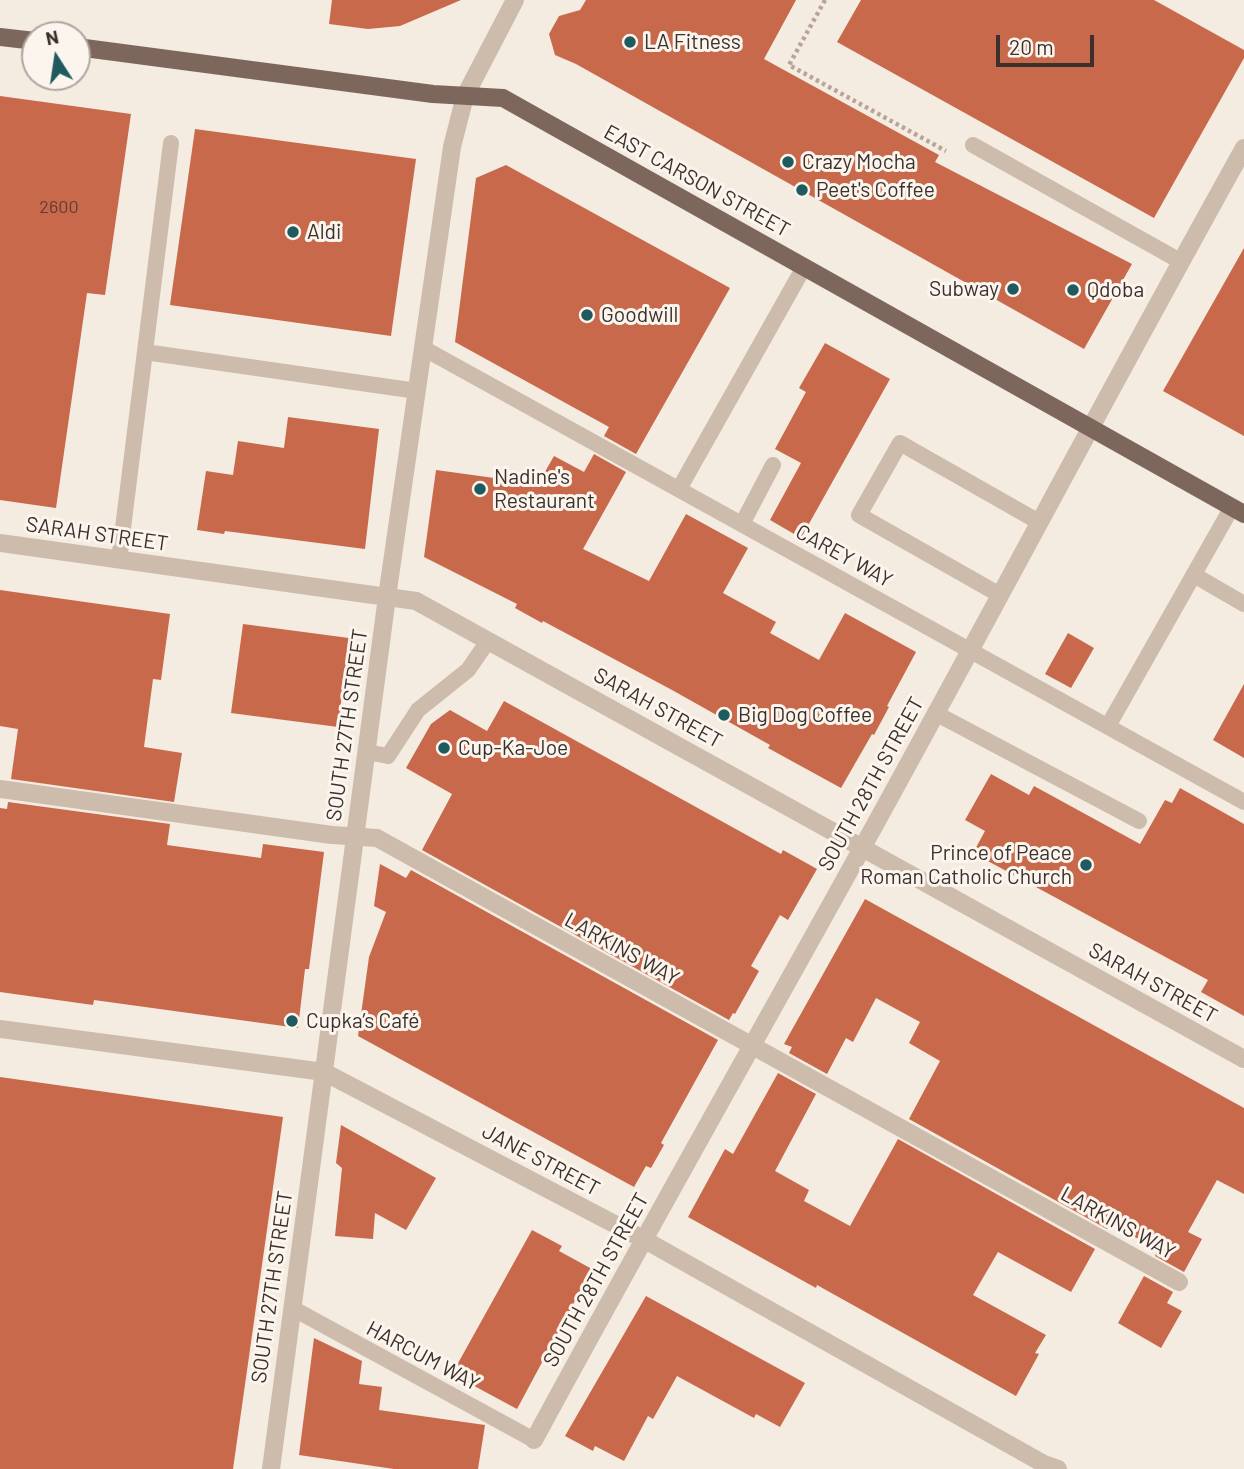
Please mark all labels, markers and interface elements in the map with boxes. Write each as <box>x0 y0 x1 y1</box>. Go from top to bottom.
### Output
north arrow <box>21 21 91 91</box>
scale bar <box>999 21 1097 65</box>
text: N <box>43 24 61 49</box>
place label: LA Fitness <box>644 29 741 55</box>
marker: LA Fitness <box>622 34 638 50</box>
text: 20 m <box>1009 34 1054 59</box>
street label: EAST CARSON STREET <box>600 119 794 243</box>
place label: Crazy Mocha <box>802 149 916 175</box>
marker: Crazy Mocha <box>780 154 796 170</box>
place label: Peet's Coffee <box>816 177 935 203</box>
marker: Peet's Coffee <box>794 182 810 198</box>
house number: 2600 <box>39 196 79 218</box>
place label: Aldi <box>307 219 341 245</box>
marker: Aldi <box>285 224 301 240</box>
place label: Subway <box>929 276 999 302</box>
place label: Qdoba <box>1087 277 1144 303</box>
marker: Subway <box>1005 281 1021 297</box>
marker: Qdoba <box>1065 282 1081 298</box>
place label: Goodwill <box>601 302 678 328</box>
marker: Goodwill <box>579 307 595 323</box>
place label: Nadine's Restaurant <box>494 464 595 514</box>
marker: Nadine's Restaurant <box>472 481 488 497</box>
street label: SARAH STREET <box>24 512 170 556</box>
street label: CAREY WAY <box>791 519 897 593</box>
street label: SOUTH 27TH STREET <box>321 627 373 823</box>
street label: SARAH STREET <box>589 662 727 754</box>
street label: SOUTH 28TH STREET <box>813 693 929 875</box>
place label: Big Dog Coffee <box>738 702 872 728</box>
marker: Big Dog Coffee <box>716 707 732 723</box>
place label: Cup-Ka-Joe <box>458 735 568 761</box>
marker: Cup-Ka-Joe <box>436 740 452 756</box>
place label: Prince of Peace Roman Catholic Church <box>860 840 1072 890</box>
marker: Prince of Peace Roman Catholic Church <box>1078 857 1094 873</box>
street label: LARKINS WAY <box>560 907 684 991</box>
street label: SARAH STREET <box>1084 937 1222 1029</box>
place label: Cupka’s Café <box>306 1008 419 1034</box>
marker: Cupka’s Café <box>284 1013 300 1029</box>
street label: JANE STREET <box>478 1118 604 1202</box>
street label: LARKINS WAY <box>1056 1181 1180 1265</box>
street label: SOUTH 27TH STREET <box>246 1189 298 1385</box>
street label: SOUTH 28TH STREET <box>538 1189 654 1371</box>
street label: HARCUM WAY <box>362 1316 484 1396</box>

